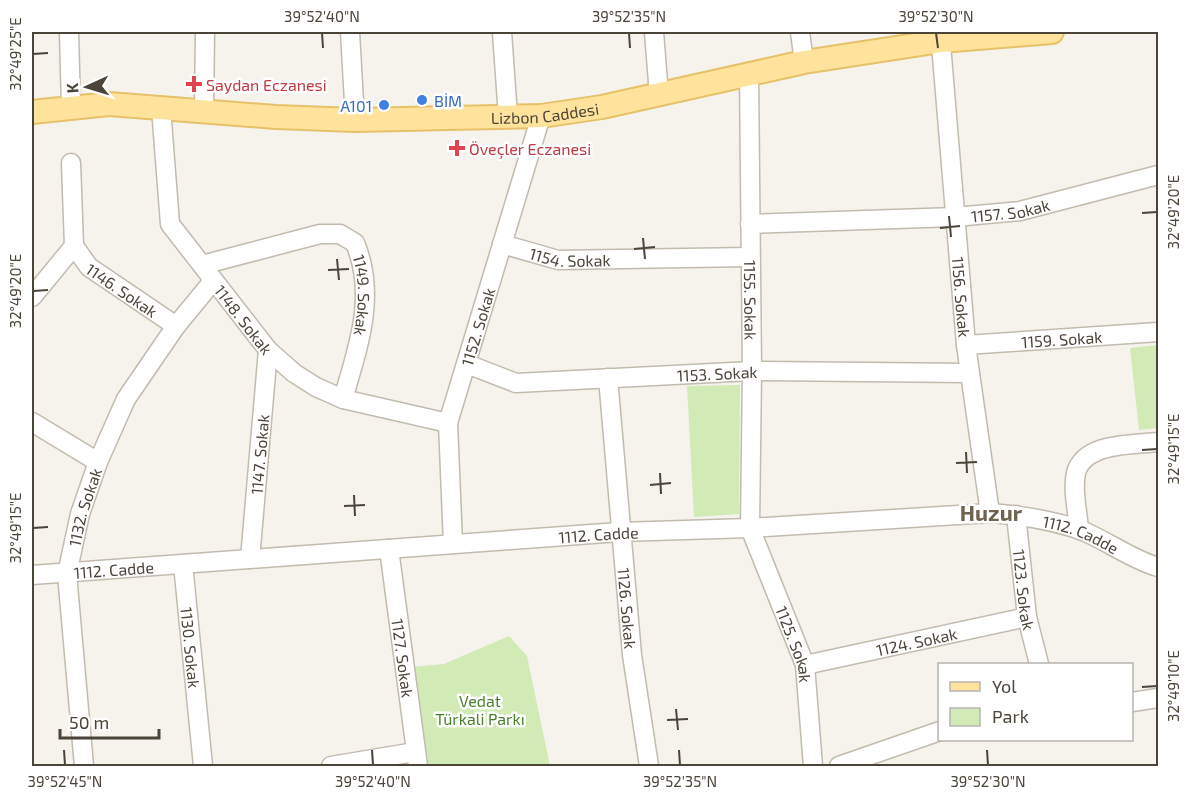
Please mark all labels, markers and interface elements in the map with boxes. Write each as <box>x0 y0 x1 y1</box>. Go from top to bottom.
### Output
text: 39°52'40"N <box>284 7 360 25</box>
text: 39°52'35"N <box>592 7 666 25</box>
text: 39°52'30"N <box>898 7 974 25</box>
text: 32°49'25"E <box>6 17 24 91</box>
north arrow <box>57 57 117 117</box>
place label: Saydan Eczanesi <box>206 75 327 94</box>
marker: Saydan Eczanesi <box>187 77 201 91</box>
text: K <box>62 82 81 94</box>
place label: BİM <box>434 91 462 110</box>
marker: BİM <box>415 93 429 107</box>
place label: A101 <box>340 96 372 115</box>
marker: A101 <box>377 98 391 112</box>
street label: Lizbon Caddesi <box>491 98 600 127</box>
place label: Öveçler Eczanesi <box>469 139 591 159</box>
marker: Öveçler Eczanesi <box>450 141 464 155</box>
text: 32°49'20"E <box>1164 175 1182 249</box>
street label: 1157. Sokak <box>970 194 1052 225</box>
street label: 1154. Sokak <box>527 243 611 270</box>
street label: 1149. Sokak <box>350 252 375 338</box>
text: 32°49'20"E <box>6 254 24 328</box>
street label: 1156. Sokak <box>949 256 975 338</box>
street label: 1146. Sokak <box>83 259 162 320</box>
street label: 1155. Sokak <box>741 260 761 340</box>
street label: 1148. Sokak <box>211 281 277 358</box>
street label: 1152. Sokak <box>456 285 498 368</box>
street label: 1159. Sokak <box>1021 326 1103 351</box>
street label: 1153. Sokak <box>676 361 758 384</box>
street label: 1147. Sokak <box>246 413 272 495</box>
text: 32°49'15"E <box>1164 414 1182 484</box>
street label: 1132. Sokak <box>64 465 105 548</box>
text: 32°49'15"E <box>6 493 24 563</box>
district label: Huzur <box>960 499 1023 525</box>
street label: 1112. Cadde <box>1041 511 1122 557</box>
street label: 1112. Cadde <box>558 522 639 546</box>
street label: 1123. Sokak <box>1010 548 1039 632</box>
street label: 1112. Cadde <box>73 557 154 581</box>
street label: 1126. Sokak <box>615 567 641 649</box>
street label: 1125. Sokak <box>773 603 816 683</box>
street label: 1130. Sokak <box>178 606 205 689</box>
street label: 1127. Sokak <box>389 617 418 699</box>
street label: 1124. Sokak <box>874 623 959 659</box>
text: 32°49'10"E <box>1164 650 1182 722</box>
legend <box>938 663 1133 741</box>
text: Yol <box>992 675 1017 697</box>
park label: Vedat Türkali Parkı <box>435 691 525 728</box>
scale bar <box>60 702 159 740</box>
text: Park <box>992 705 1029 727</box>
text: 50 m <box>69 711 109 733</box>
text: 39°52'45"N <box>28 772 102 790</box>
text: 39°52'40"N <box>335 772 411 790</box>
text: 39°52'35"N <box>643 772 717 790</box>
text: 39°52'30"N <box>950 772 1026 790</box>

